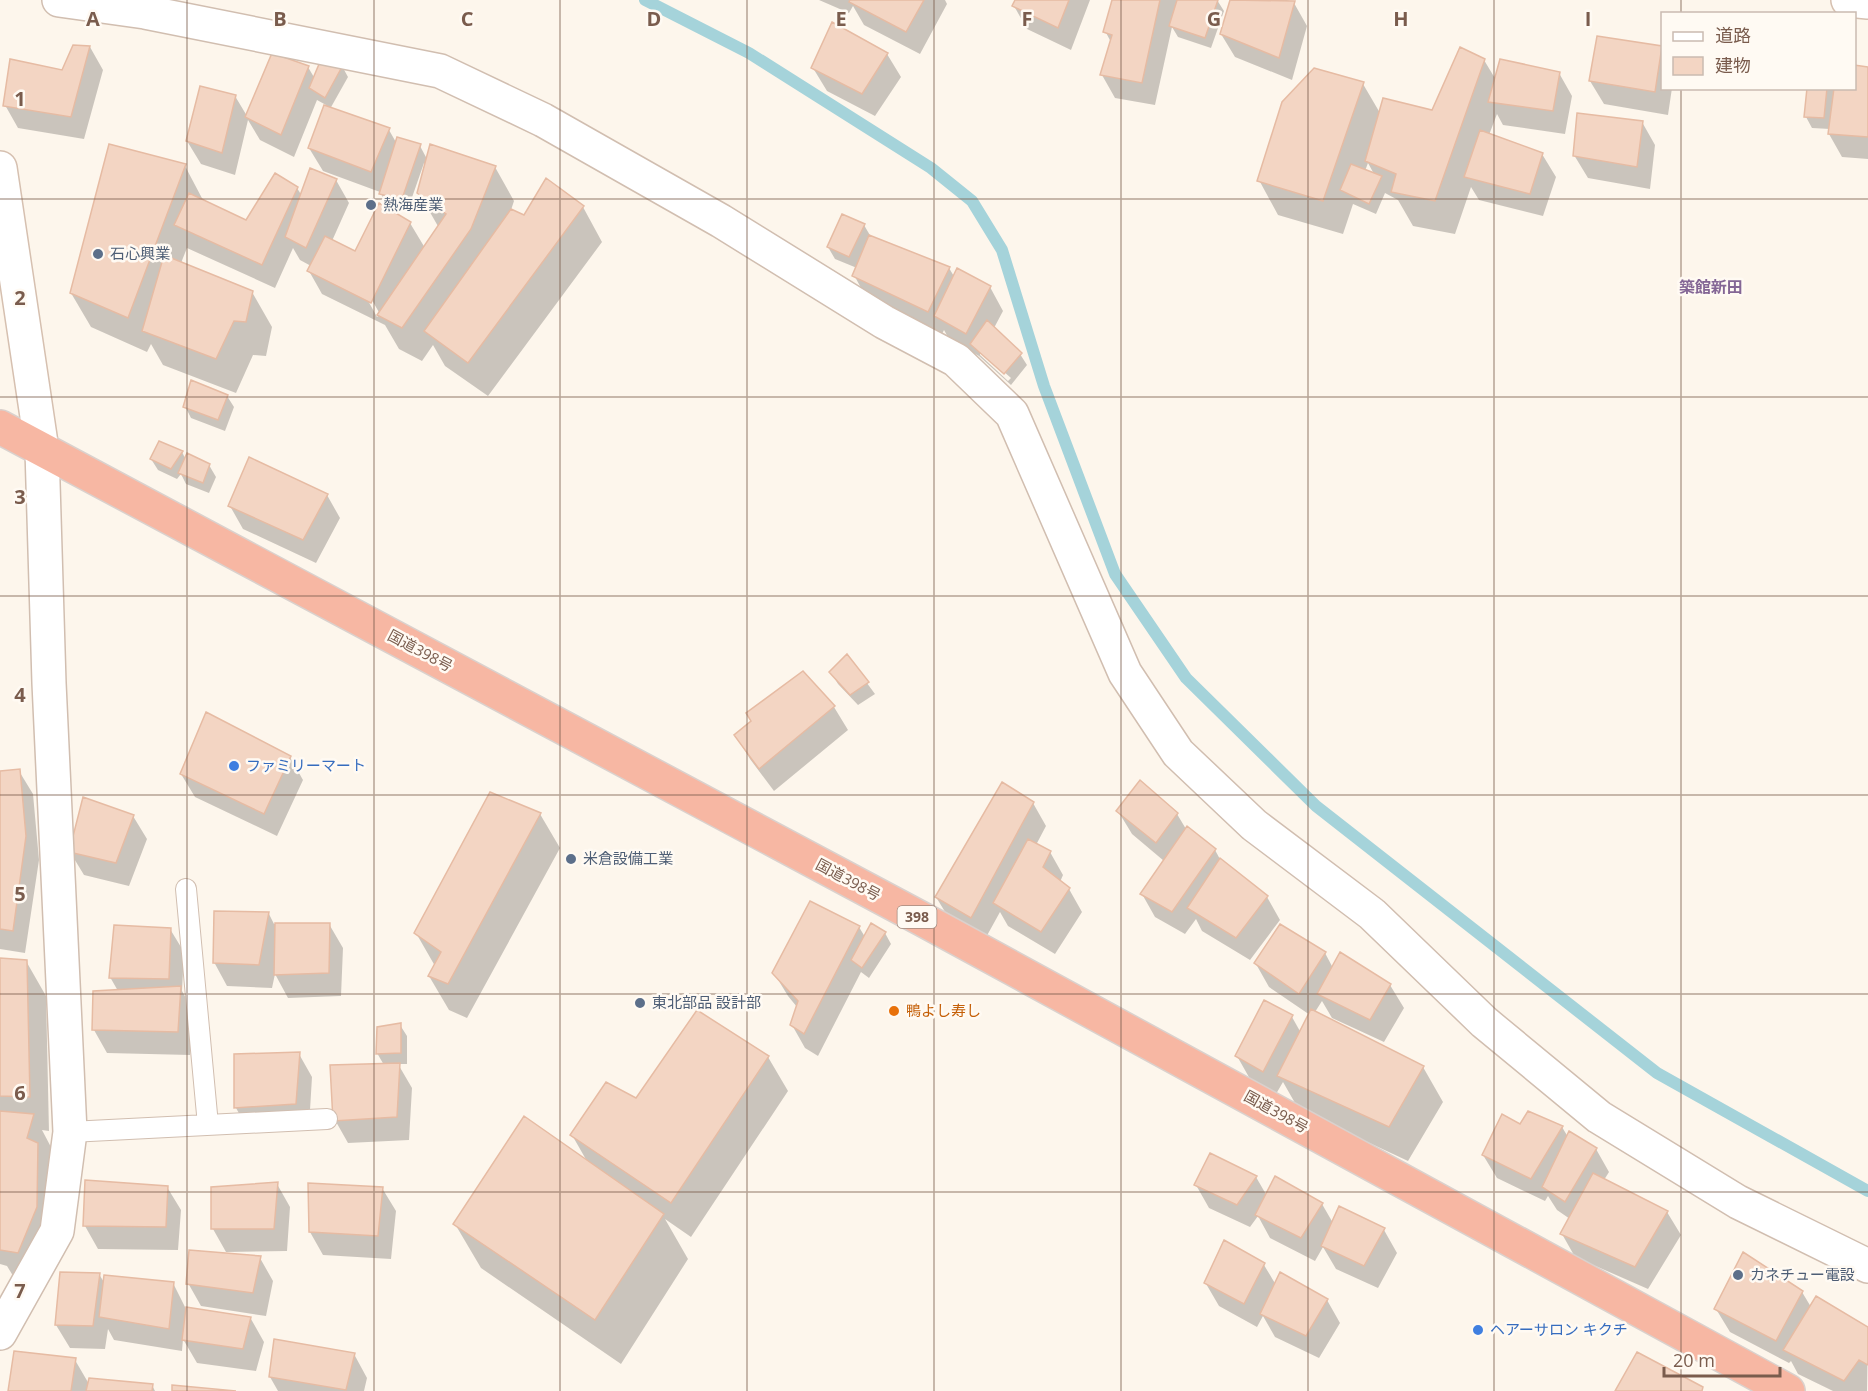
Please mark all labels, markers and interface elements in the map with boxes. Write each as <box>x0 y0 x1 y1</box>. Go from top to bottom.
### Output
text: A <box>86 5 100 32</box>
text: B <box>273 5 287 32</box>
text: C <box>461 5 474 32</box>
text: D <box>647 5 661 32</box>
text: E <box>835 5 847 32</box>
text: F <box>1022 5 1032 32</box>
text: G <box>1207 5 1221 32</box>
text: H <box>1393 5 1409 32</box>
text: I <box>1585 5 1591 32</box>
legend <box>1661 12 1856 90</box>
text: 道路 <box>1715 23 1751 47</box>
text: 建物 <box>1715 53 1751 77</box>
text: 1 <box>14 85 26 112</box>
place label: 熱海産業 <box>383 194 443 214</box>
marker: 熱海産業 <box>364 198 378 212</box>
place label: 石心興業 <box>110 243 170 263</box>
marker: 石心興業 <box>91 247 105 261</box>
district label: 築館新田 <box>1679 276 1743 298</box>
text: 2 <box>14 284 26 311</box>
text: 3 <box>14 483 26 510</box>
street label: 国道398号 <box>385 625 456 676</box>
text: 4 <box>14 681 26 708</box>
place label: ファミリーマート <box>246 755 366 775</box>
marker: ファミリーマート <box>227 759 241 773</box>
place label: 米倉設備工業 <box>583 848 673 868</box>
marker: 米倉設備工業 <box>564 852 578 866</box>
street label: 国道398号 <box>813 854 884 905</box>
text: 5 <box>14 880 26 907</box>
road number: 398 <box>898 906 936 928</box>
place label: 東北部品 設計部 <box>652 992 761 1012</box>
marker: 東北部品 設計部 <box>633 996 647 1010</box>
place label: 鴨よし寿し <box>906 1000 981 1020</box>
marker: 鴨よし寿し <box>887 1004 901 1018</box>
text: 6 <box>14 1079 26 1106</box>
street label: 国道398号 <box>1241 1085 1312 1137</box>
place label: カネチュー電設 <box>1750 1264 1855 1284</box>
marker: カネチュー電設 <box>1731 1268 1745 1282</box>
text: 7 <box>14 1277 26 1304</box>
place label: ヘアーサロン キクチ <box>1490 1319 1628 1339</box>
marker: ヘアーサロン キクチ <box>1471 1323 1485 1337</box>
scale bar <box>1664 1340 1780 1378</box>
text: 20 m <box>1673 1348 1715 1372</box>

